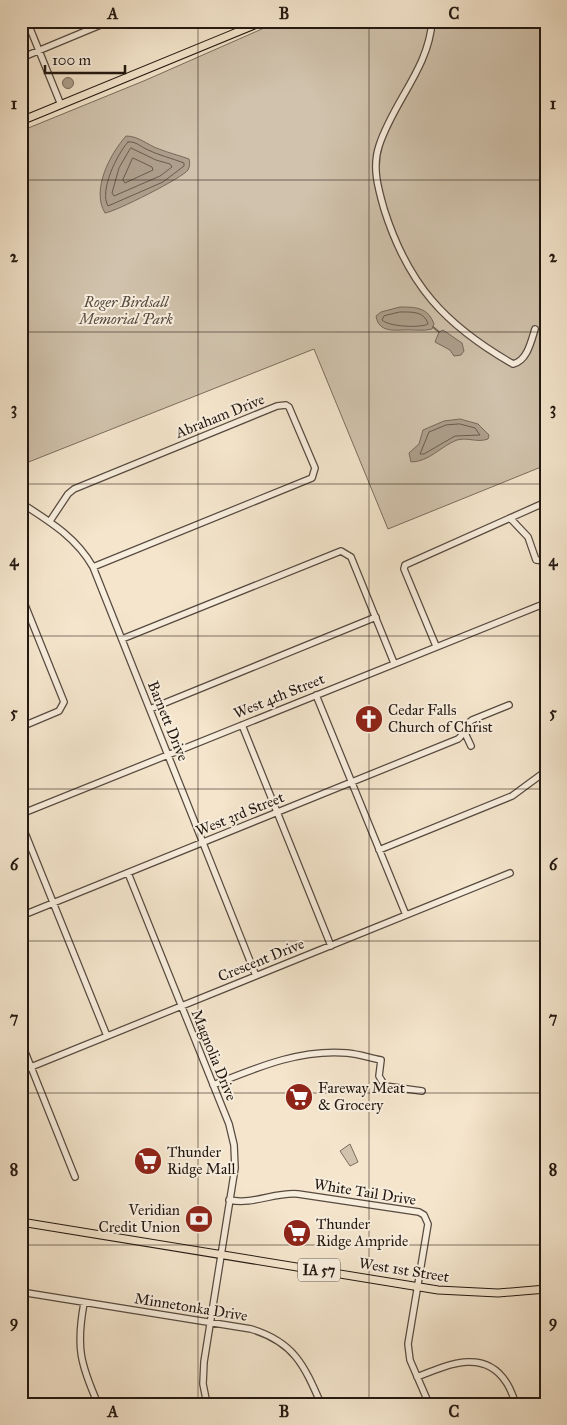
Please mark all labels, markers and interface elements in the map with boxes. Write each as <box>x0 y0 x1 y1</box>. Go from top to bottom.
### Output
text: A <box>107 4 119 23</box>
text: B <box>279 4 289 23</box>
text: C <box>449 4 460 23</box>
scale bar <box>45 42 125 74</box>
text: 100 m <box>52 51 92 69</box>
text: 1 <box>11 94 18 113</box>
text: 1 <box>550 94 557 113</box>
text: 2 <box>10 247 19 266</box>
text: 2 <box>549 247 558 266</box>
park label: Roger Birdsall Memorial Park <box>77 293 173 328</box>
street label: Abraham Drive <box>172 390 267 442</box>
text: 3 <box>11 399 17 419</box>
text: 3 <box>550 399 556 419</box>
text: 4 <box>10 551 20 571</box>
text: 4 <box>549 551 559 571</box>
street label: West 4th Street <box>231 669 328 722</box>
street label: Barnett Drive <box>144 678 192 764</box>
place label: Cedar Falls Church of Christ <box>388 701 494 736</box>
text: 5 <box>10 703 18 722</box>
text: 5 <box>549 703 557 722</box>
church icon: Cedar Falls Church of Christ <box>354 704 384 734</box>
street label: West 3rd Street <box>193 788 287 840</box>
text: 6 <box>10 855 19 874</box>
text: 6 <box>549 855 558 874</box>
street label: Crescent Drive <box>215 935 307 985</box>
street label: Magnolia Drive <box>187 1007 241 1103</box>
text: 7 <box>10 1008 19 1027</box>
text: 7 <box>549 1008 558 1027</box>
place label: Fareway Meat & Grocery <box>318 1079 406 1114</box>
supermarket icon: Fareway Meat & Grocery <box>284 1082 314 1112</box>
place label: Thunder Ridge Mall <box>167 1143 236 1178</box>
supermarket icon: Thunder Ridge Mall <box>133 1146 163 1176</box>
text: 8 <box>10 1160 18 1179</box>
text: 8 <box>549 1160 557 1179</box>
street label: White Tail Drive <box>313 1175 417 1209</box>
place label: Veridian Credit Union <box>98 1201 180 1236</box>
bank icon: Veridian Credit Union <box>184 1204 214 1234</box>
place label: Thunder Ridge Ampride <box>316 1215 408 1250</box>
supermarket icon: Thunder Ridge Ampride <box>282 1218 312 1248</box>
street label: West 1st Street <box>358 1254 451 1286</box>
road number: IA 57 <box>298 1258 340 1282</box>
street label: Minnetonka Drive <box>133 1289 249 1325</box>
text: 9 <box>10 1312 18 1332</box>
text: 9 <box>549 1312 557 1332</box>
text: A <box>107 1402 119 1421</box>
text: B <box>279 1402 289 1421</box>
text: C <box>449 1402 460 1421</box>

